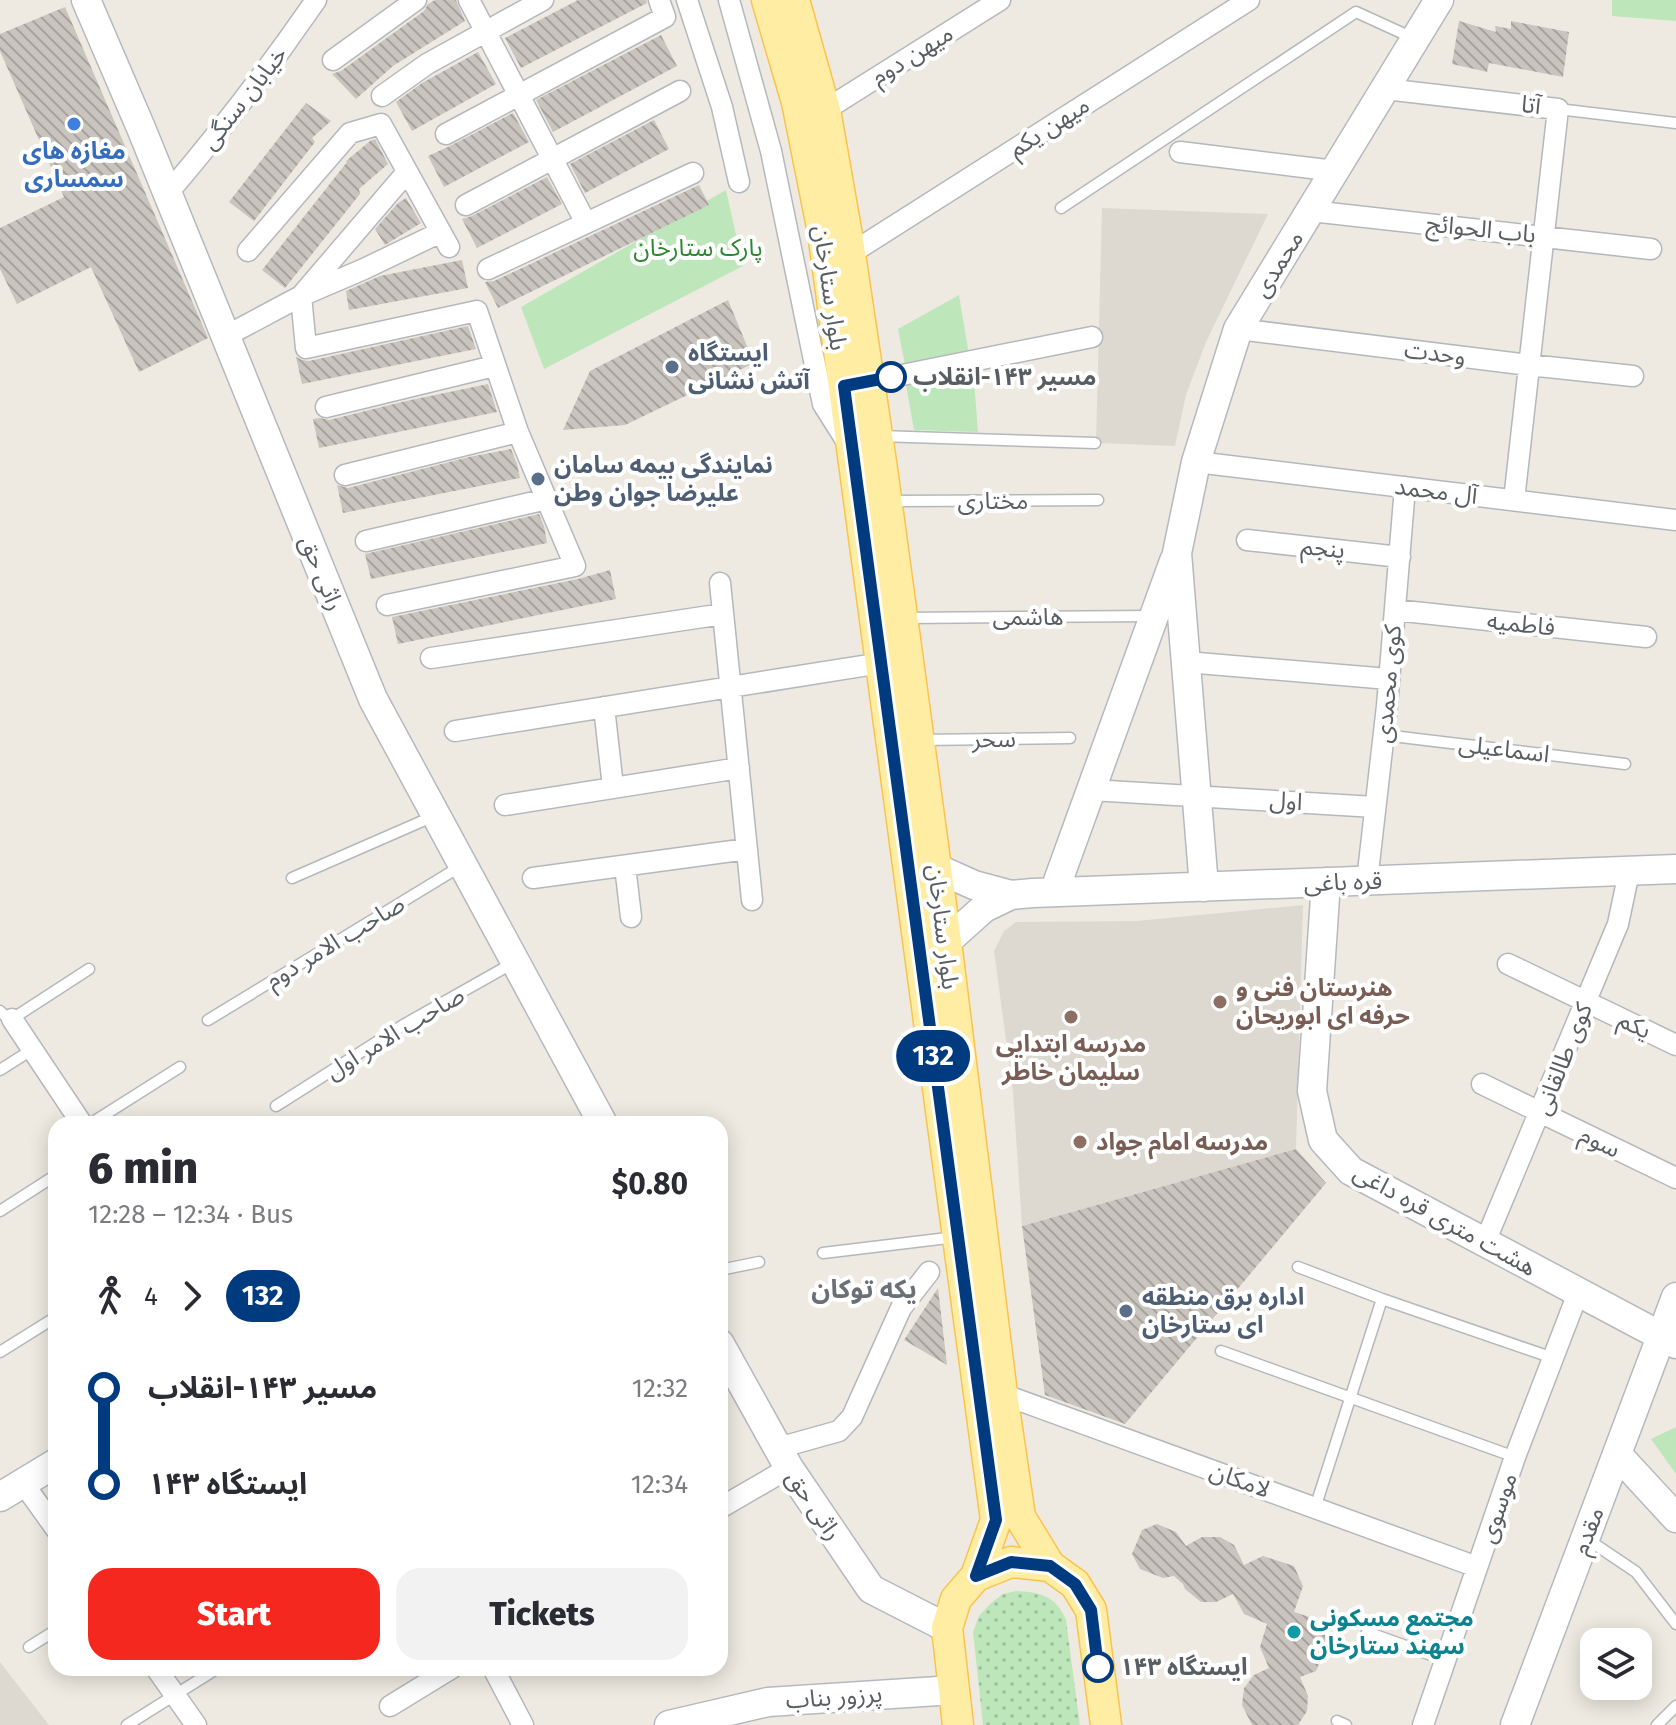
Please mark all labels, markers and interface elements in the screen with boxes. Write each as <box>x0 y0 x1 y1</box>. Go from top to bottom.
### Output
street label: میهن دوم <box>866 19 960 94</box>
street label: خیابان سنگی <box>195 41 293 155</box>
street label: آتا <box>1519 90 1544 120</box>
street label: میهن یکم <box>1003 91 1096 166</box>
marker: مغازه های سمساری <box>65 115 83 133</box>
place label: مغازه های سمساری <box>22 137 126 193</box>
street label: باب الحوائج <box>1425 209 1537 252</box>
street label: بلوار ستارخان <box>807 224 853 352</box>
street label: محمدی <box>1247 226 1309 302</box>
park label: پارک ستارخان <box>633 234 763 263</box>
street label: وحدت <box>1403 335 1467 371</box>
place label: ایستگاه آتش نشانی <box>688 339 811 395</box>
marker: ایستگاه آتش نشانی <box>663 358 681 376</box>
marker: مسیر ۱۴۳-انقلاب <box>876 362 906 392</box>
place label: مسیر ۱۴۳-انقلاب <box>913 363 1096 392</box>
place label: نمایندگی بیمه سامان علیرضا جوان وطن <box>554 451 773 507</box>
marker: نمایندگی بیمه سامان علیرضا جوان وطن <box>529 470 547 488</box>
street label: آل محمد <box>1393 472 1480 510</box>
street label: مختاری <box>958 487 1028 515</box>
street label: راثی حق <box>293 531 350 615</box>
street label: پنجم <box>1299 532 1346 567</box>
street label: هاشمی <box>992 603 1064 631</box>
street label: فاطمیه <box>1485 606 1557 642</box>
street label: کوی محمدی <box>1369 623 1407 744</box>
street label: سحر <box>971 725 1016 753</box>
street label: اسماعیلی <box>1457 730 1551 768</box>
street label: اول <box>1269 786 1303 816</box>
street label: بلوار ستارخان <box>921 863 965 991</box>
street label: قره باغی <box>1303 867 1383 897</box>
street label: صاحب الامر دوم <box>260 889 412 998</box>
place label: هنرستان فنی و حرفه ای ابوریحان <box>1236 974 1410 1030</box>
street label: صاحب الامر اول <box>321 981 469 1085</box>
marker: هنرستان فنی و حرفه ای ابوریحان <box>1211 993 1229 1011</box>
street label: کوی طالقانی <box>1528 998 1599 1119</box>
street label: یکم <box>1613 1005 1656 1047</box>
marker: مدرسه ابتدایی سلیمان خاطر <box>1062 1008 1080 1026</box>
line badge: 132 <box>887 1030 979 1082</box>
place label: مدرسه ابتدایی سلیمان خاطر <box>996 1030 1146 1086</box>
text: 132 <box>912 1039 954 1072</box>
street label: سوم <box>1573 1120 1625 1167</box>
place label: مدرسه امام جواد <box>1096 1128 1268 1160</box>
marker: مدرسه امام جواد <box>1071 1133 1089 1151</box>
text: 6 min <box>88 1142 198 1195</box>
street label: هشت متری قره داغی <box>1349 1158 1541 1282</box>
text: $0.80 <box>612 1166 688 1202</box>
text: 12:28 – 12:34 · Bus <box>88 1199 293 1230</box>
icon: walk <box>88 1274 132 1318</box>
icon: forward <box>170 1274 214 1318</box>
district label: یکه توکان <box>811 1274 917 1305</box>
text: 132 <box>242 1279 284 1312</box>
text: 4 <box>144 1281 158 1312</box>
place label: اداره برق منطقه ای ستارخان <box>1142 1283 1304 1339</box>
marker: اداره برق منطقه ای ستارخان <box>1117 1302 1135 1320</box>
text: مسیر ۱۴۳-انقلاب <box>148 1370 377 1406</box>
text: 12:32 <box>632 1373 688 1404</box>
street label: لامکان <box>1206 1456 1274 1504</box>
street label: راثی حق <box>780 1465 848 1546</box>
text: ایستگاه ۱۴۳ <box>148 1466 307 1502</box>
text: 12:34 <box>631 1469 688 1500</box>
street label: موسوی <box>1473 1469 1523 1547</box>
street label: مقدم <box>1566 1503 1614 1560</box>
button: Start <box>88 1568 380 1660</box>
button: Tickets <box>396 1568 688 1660</box>
place label: مجتمع مسکونی سهند ستارخان <box>1310 1604 1474 1660</box>
marker: مجتمع مسکونی سهند ستارخان <box>1285 1623 1303 1641</box>
map controls <box>1580 1628 1652 1700</box>
button: layers <box>1580 1628 1652 1700</box>
marker: ایستگاه ۱۴۳ <box>1083 1652 1113 1682</box>
place label: ایستگاه ۱۴۳ <box>1120 1653 1247 1681</box>
street label: پرزور بناب <box>785 1680 883 1716</box>

